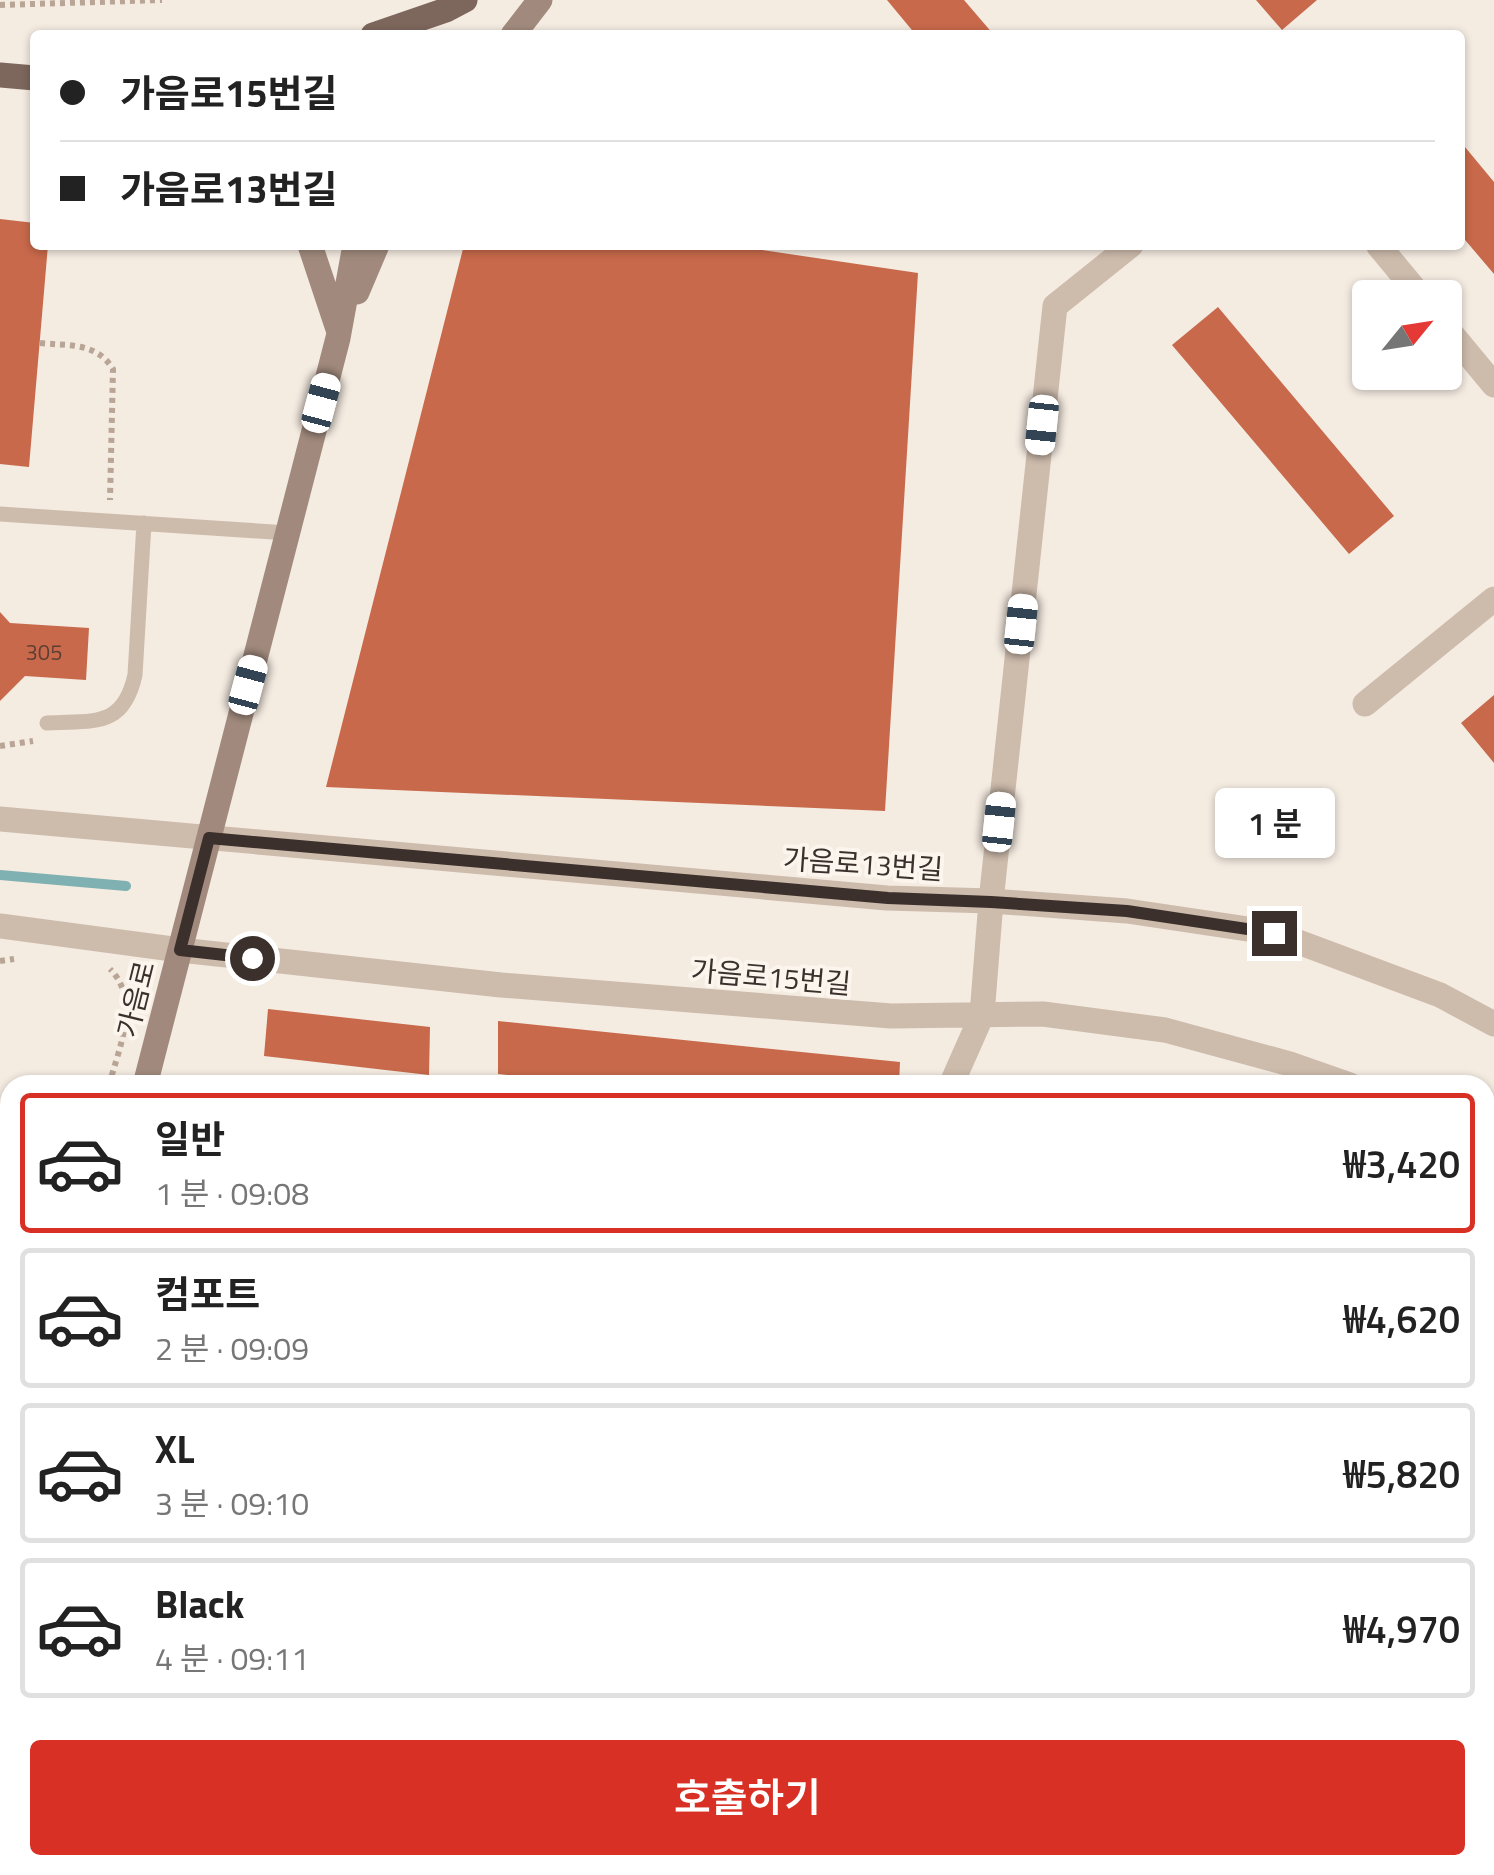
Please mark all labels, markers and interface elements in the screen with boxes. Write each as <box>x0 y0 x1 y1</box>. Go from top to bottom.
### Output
text: 가음로15번길 <box>120 64 337 122</box>
text: 가음로13번길 <box>120 160 337 218</box>
north arrow <box>1352 280 1462 390</box>
map controls <box>1352 280 1462 390</box>
car <box>299 370 343 436</box>
car <box>1024 394 1060 456</box>
car <box>1003 593 1039 655</box>
house number: 305 <box>26 635 62 669</box>
car <box>226 652 270 718</box>
callout: 1 분 <box>1214 788 1334 858</box>
car <box>981 791 1017 853</box>
text: 1 분 <box>1248 799 1302 847</box>
street label: 가음로13번길 <box>782 836 944 891</box>
route end <box>1252 911 1297 956</box>
route start <box>230 936 275 981</box>
street label: 가음로15번길 <box>689 948 853 1005</box>
street label: 가음로 <box>105 956 166 1042</box>
text: 일반 <box>155 1110 225 1168</box>
icon: car <box>35 1118 125 1208</box>
text: ₩3,420 <box>1343 1135 1460 1193</box>
text: 1 분 · 09:08 <box>155 1169 309 1217</box>
text: 컴포트 <box>155 1265 260 1323</box>
icon: car <box>35 1273 125 1363</box>
text: ₩4,620 <box>1343 1290 1460 1348</box>
text: 2 분 · 09:09 <box>155 1324 309 1372</box>
text: XL <box>155 1420 195 1478</box>
icon: car <box>35 1428 125 1518</box>
text: ₩5,820 <box>1343 1445 1460 1503</box>
text: 3 분 · 09:10 <box>155 1479 309 1527</box>
text: Black <box>155 1575 244 1633</box>
icon: car <box>35 1583 125 1673</box>
text: ₩4,970 <box>1343 1600 1460 1658</box>
text: 4 분 · 09:11 <box>155 1634 309 1682</box>
button: 호출하기 <box>30 1740 1465 1855</box>

